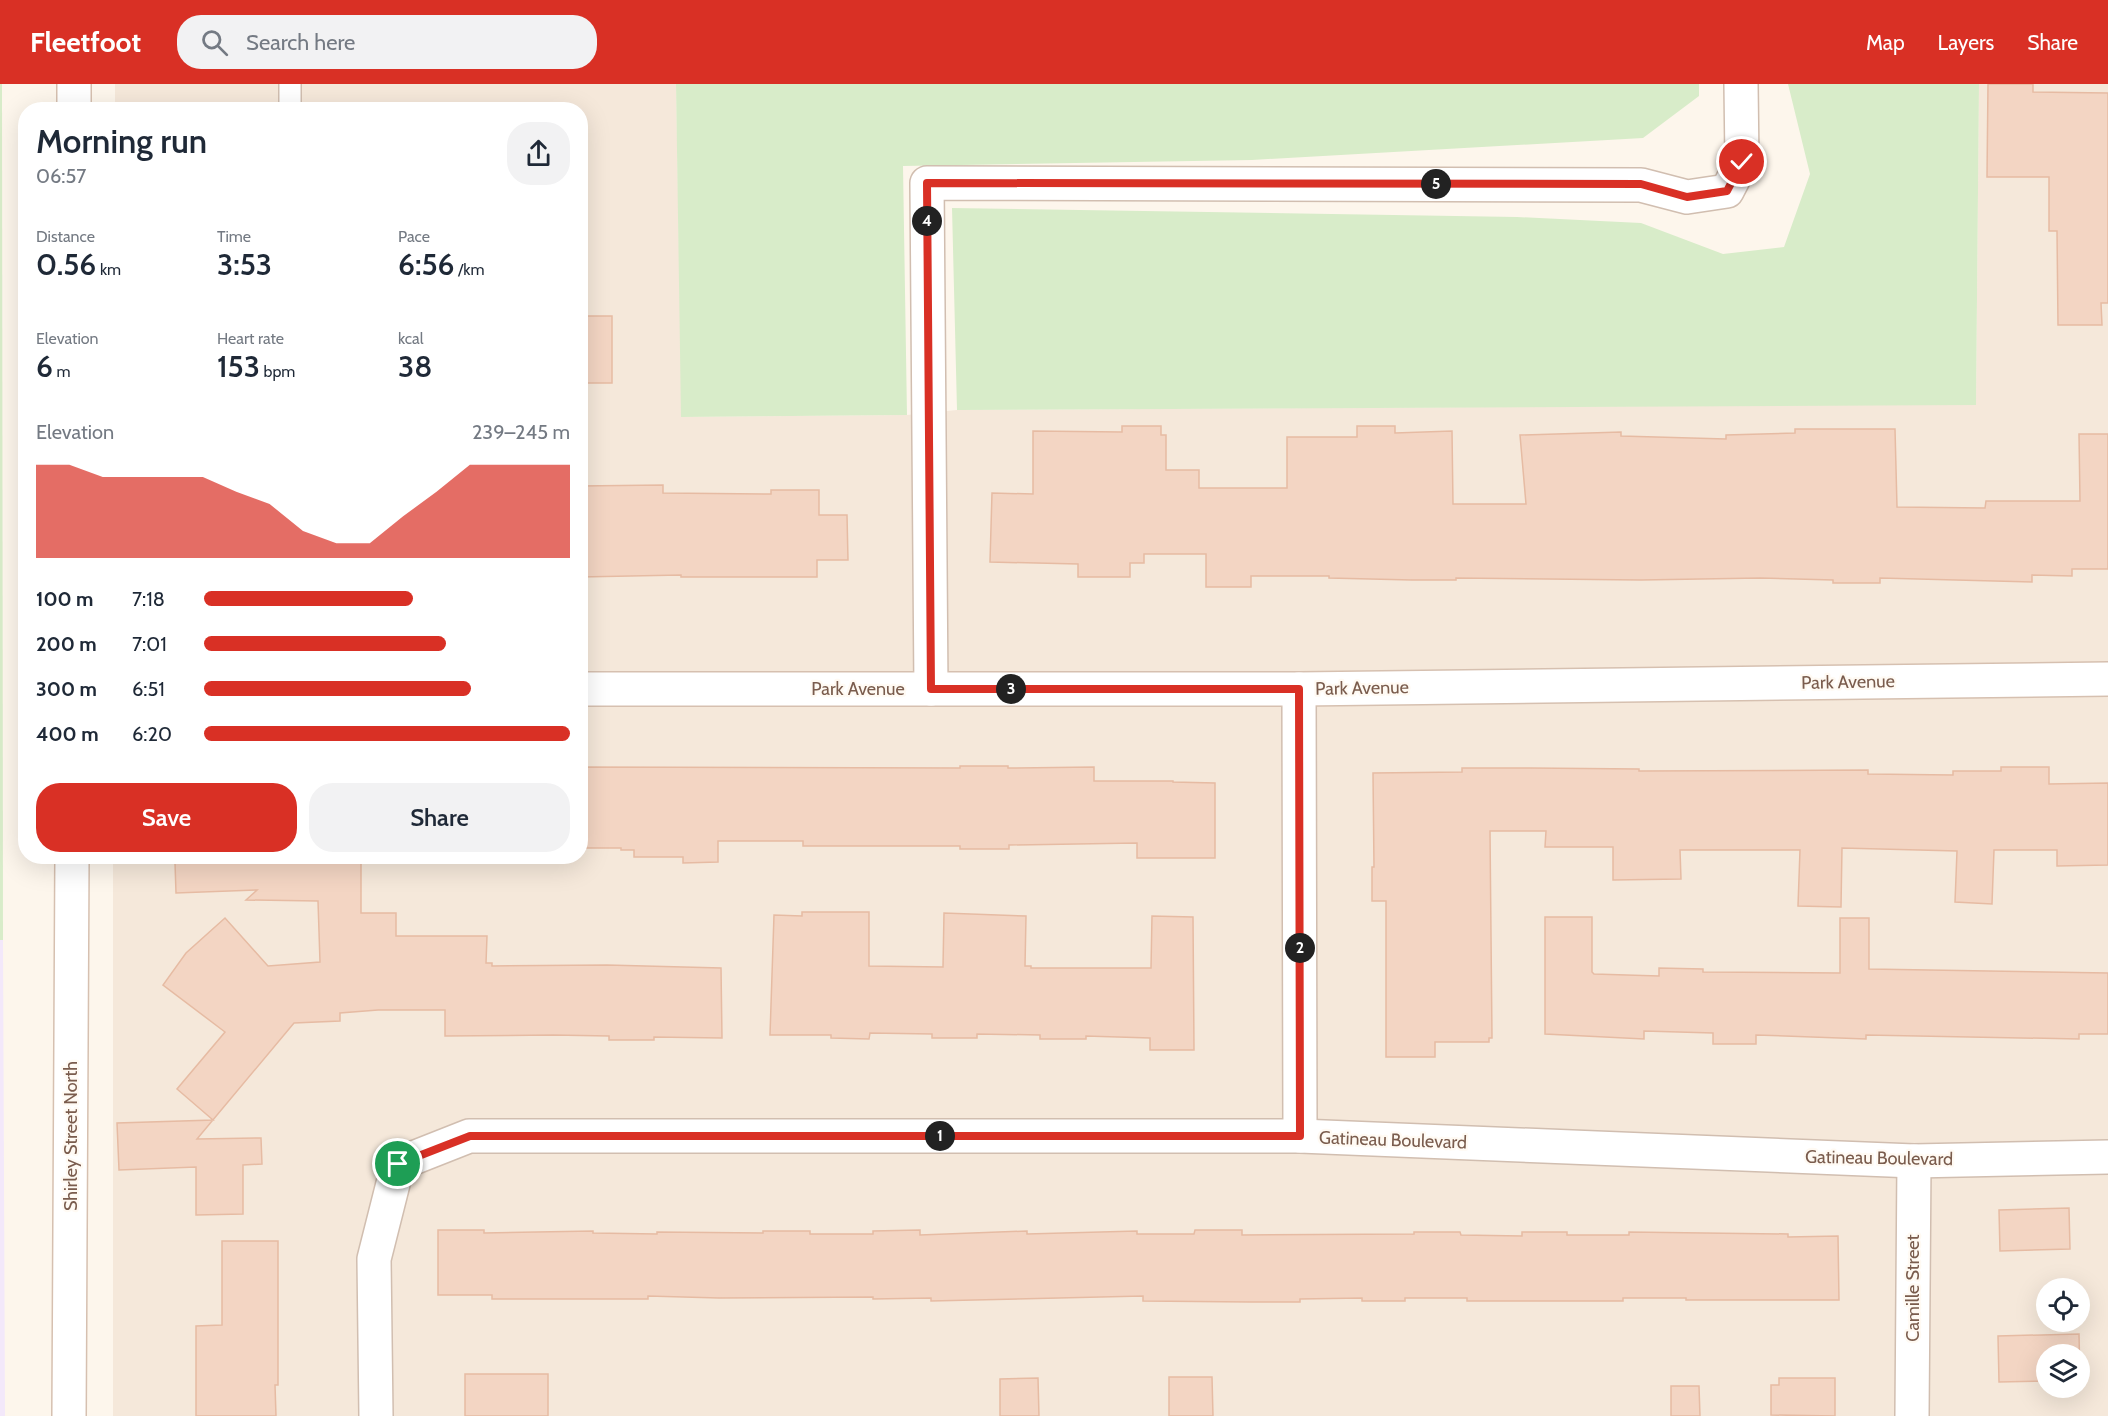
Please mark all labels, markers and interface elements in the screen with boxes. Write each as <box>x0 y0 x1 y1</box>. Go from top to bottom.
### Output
search box <box>177 15 597 69</box>
text: Fleetfoot <box>30 25 141 59</box>
icon: search <box>198 26 231 59</box>
text: Search here <box>246 29 355 56</box>
text: Map <box>1866 30 1905 55</box>
text: Layers <box>1938 30 1994 55</box>
text: Share <box>2027 30 2078 55</box>
text: Morning run <box>36 121 207 161</box>
button: share <box>507 122 570 185</box>
pin <box>1716 136 1767 187</box>
icon: check <box>1725 145 1758 178</box>
text: 06:57 <box>36 164 86 188</box>
pin: 5 <box>1421 169 1451 199</box>
text: 5 <box>1432 174 1440 193</box>
pin: 4 <box>912 206 942 236</box>
text: 4 <box>922 211 932 230</box>
text: Distance <box>36 227 95 246</box>
text: Time <box>217 227 251 246</box>
text: Pace <box>398 227 430 246</box>
text: 0.56 <box>36 246 96 283</box>
text: 3:53 <box>217 246 272 283</box>
text: 6:56 <box>398 246 455 283</box>
text: km <box>96 260 121 279</box>
text: /km <box>455 260 484 279</box>
text: Elevation <box>36 329 99 348</box>
text: Heart rate <box>217 329 284 348</box>
text: kcal <box>398 329 424 348</box>
text: 6 <box>36 348 53 385</box>
text: 153 <box>217 348 260 385</box>
text: 38 <box>398 348 432 385</box>
text: m <box>53 362 71 381</box>
text: bpm <box>260 362 295 381</box>
text: Elevation <box>36 420 114 444</box>
text: 239–245 m <box>472 420 570 444</box>
text: 100 m <box>36 587 94 611</box>
text: 7:18 <box>132 587 165 611</box>
text: 200 m <box>36 632 97 656</box>
text: 7:01 <box>132 632 167 656</box>
street label: Park Avenue <box>1801 670 1895 694</box>
pin: 3 <box>996 674 1026 704</box>
street label: Park Avenue <box>1315 676 1409 700</box>
text: 300 m <box>36 677 97 701</box>
text: 6:51 <box>132 677 165 701</box>
street label: Park Avenue <box>811 678 905 700</box>
text: 3 <box>1007 679 1015 698</box>
text: 400 m <box>36 722 99 746</box>
text: 6:20 <box>132 722 172 746</box>
button: Save <box>36 783 297 852</box>
button: Share <box>309 783 570 852</box>
pin: 2 <box>1285 933 1315 963</box>
text: 2 <box>1296 938 1304 957</box>
street label: Shirley Street North <box>60 1061 82 1211</box>
pin: 1 <box>925 1121 955 1151</box>
text: 1 <box>937 1126 943 1145</box>
street label: Gatineau Boulevard <box>1319 1126 1467 1154</box>
pin <box>372 1138 423 1189</box>
street label: Gatineau Boulevard <box>1805 1146 1953 1170</box>
icon: arrive <box>381 1147 414 1180</box>
street label: Camille Street <box>1902 1234 1924 1342</box>
map controls <box>2036 1278 2090 1398</box>
button: locate <box>2036 1278 2090 1332</box>
button: layers <box>2036 1344 2090 1398</box>

